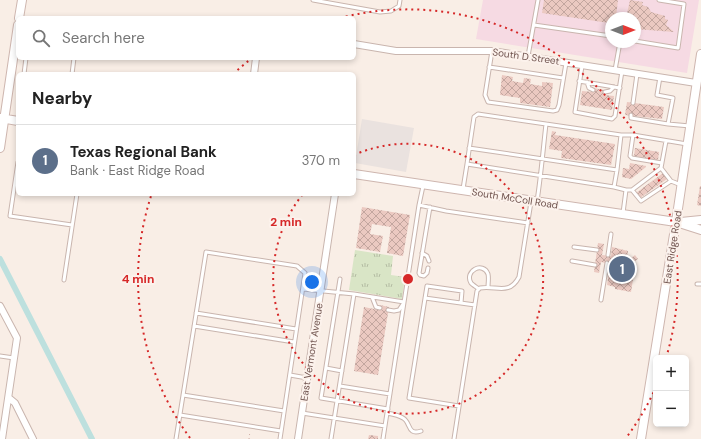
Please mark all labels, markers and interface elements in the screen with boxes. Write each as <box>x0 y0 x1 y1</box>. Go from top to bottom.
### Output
north arrow <box>605 12 641 48</box>
search box <box>16 16 356 60</box>
icon: search <box>30 27 52 49</box>
text: Search here <box>62 28 145 48</box>
street label: South D Street <box>492 45 560 68</box>
text: Nearby <box>32 87 92 109</box>
text: Texas Regional Bank <box>70 142 217 162</box>
text: 1 <box>43 152 47 169</box>
text: 370 m <box>302 152 340 169</box>
text: Bank · East Ridge Road <box>70 162 205 179</box>
street label: South McColl Road <box>471 185 559 212</box>
street label: East Ridge Road <box>660 209 685 285</box>
text: 2 min <box>270 214 302 230</box>
pin: 1 <box>609 254 635 284</box>
text: 4 min <box>122 271 154 287</box>
your location <box>302 272 322 292</box>
centre of rings <box>401 272 415 286</box>
street label: East Vermont Avenue <box>297 302 326 402</box>
map controls <box>653 355 689 427</box>
button: + <box>653 355 689 391</box>
button: − <box>653 391 689 427</box>

